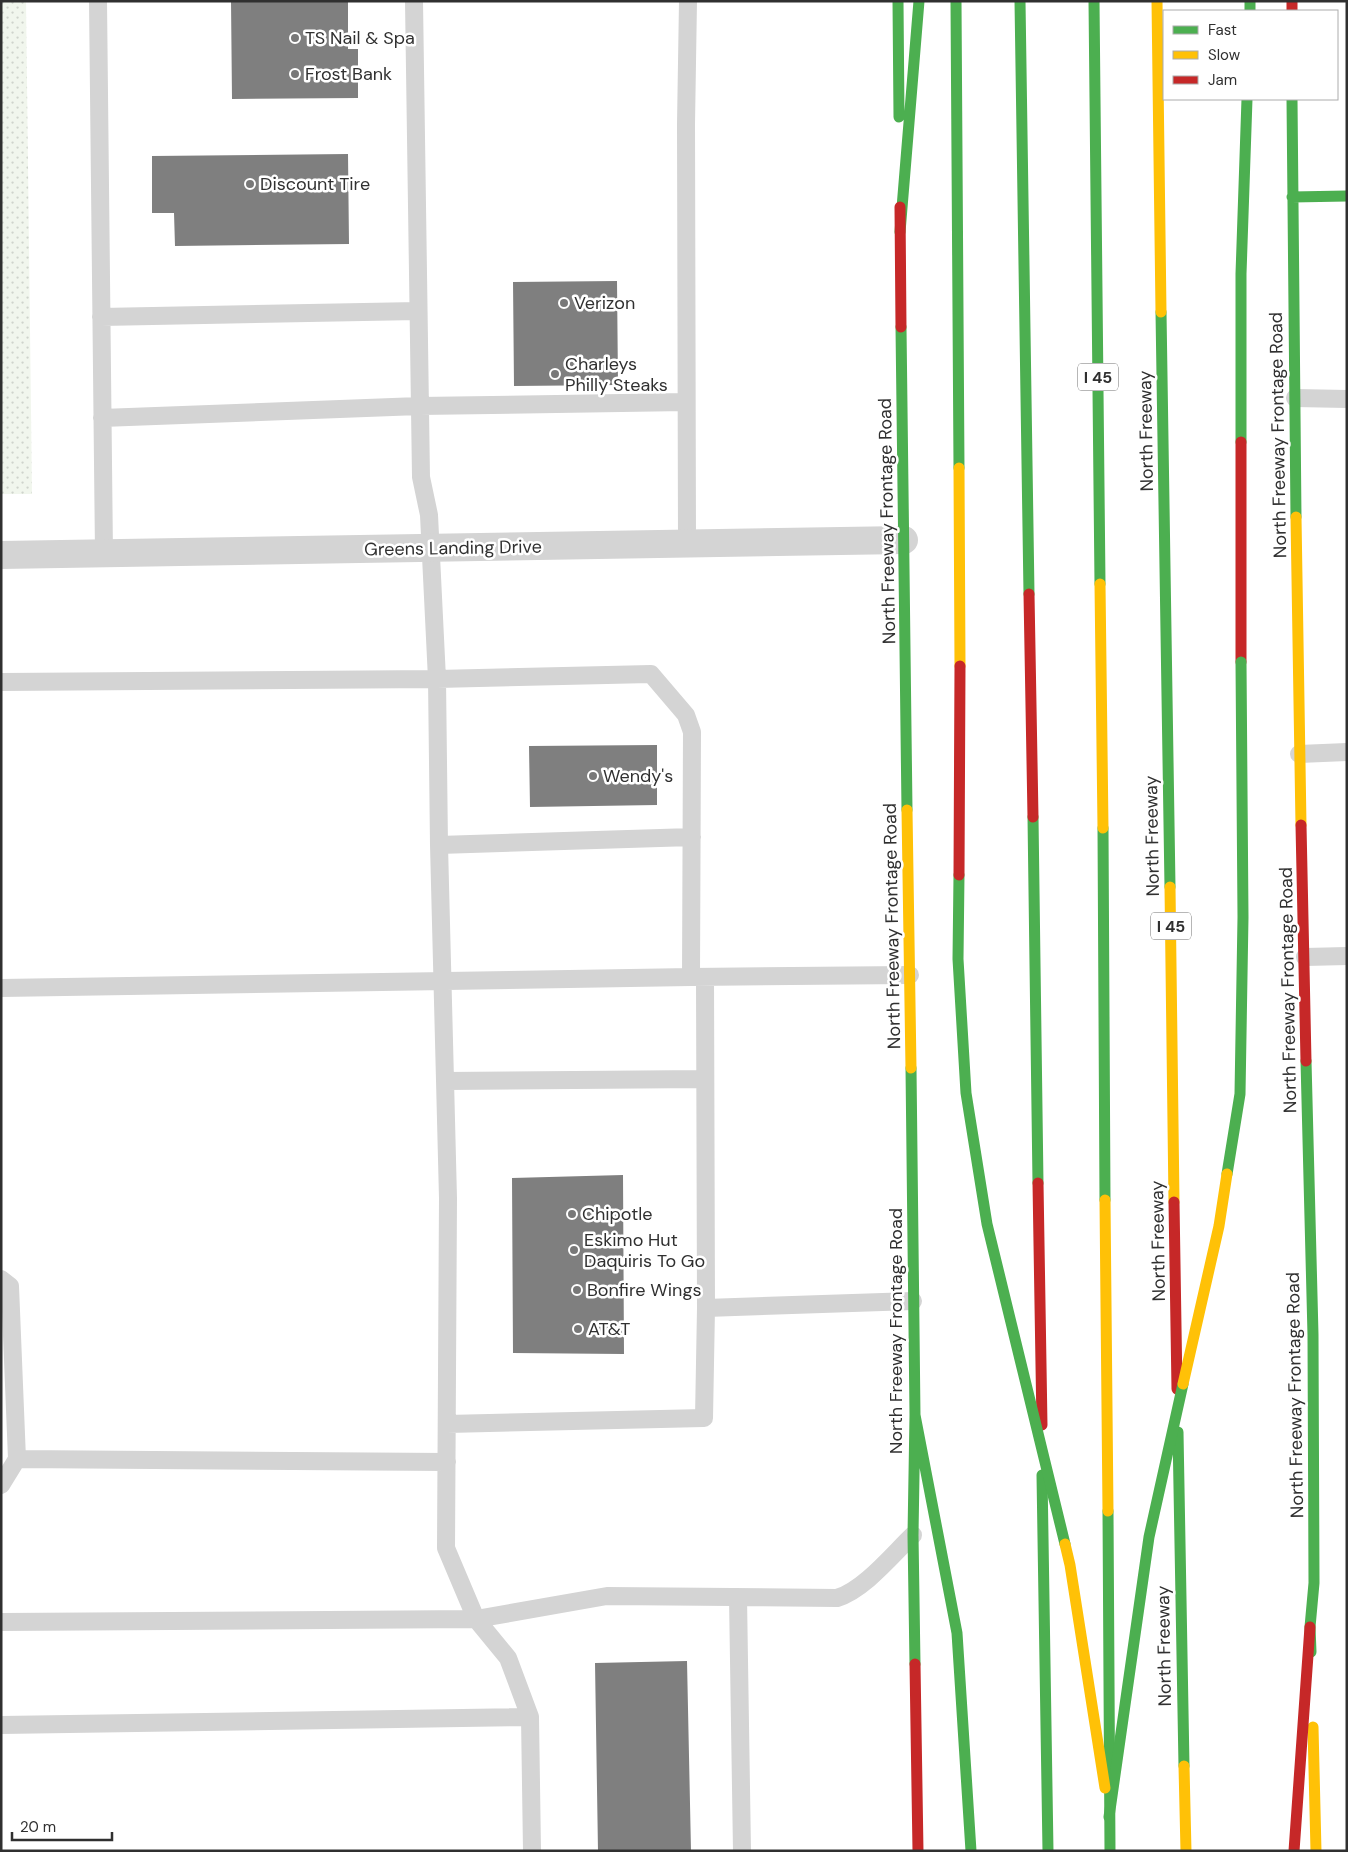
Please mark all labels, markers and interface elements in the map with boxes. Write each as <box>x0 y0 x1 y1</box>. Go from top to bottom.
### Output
legend <box>1163 10 1338 100</box>
text: Fast <box>1208 20 1237 40</box>
place label: TS Nail & Spa <box>305 26 415 50</box>
marker: TS Nail & Spa <box>289 32 301 44</box>
text: Slow <box>1208 45 1241 65</box>
place label: Frost Bank <box>305 62 392 86</box>
marker: Frost Bank <box>289 68 301 80</box>
text: Jam <box>1208 70 1237 90</box>
place label: Discount Tire <box>260 172 370 196</box>
marker: Discount Tire <box>244 178 256 190</box>
place label: Verizon <box>574 291 635 315</box>
marker: Verizon <box>558 297 570 309</box>
street label: North Freeway Frontage Road <box>1264 312 1292 558</box>
place label: Charleys Philly Steaks <box>565 352 668 397</box>
road number: I 45 <box>1078 364 1118 391</box>
marker: Charleys Philly Steaks <box>549 368 561 380</box>
street label: North Freeway <box>1133 370 1159 492</box>
street label: North Freeway Frontage Road <box>873 398 901 644</box>
street label: Greens Landing Drive <box>364 534 542 562</box>
place label: Wendy's <box>603 764 673 788</box>
marker: Wendy's <box>587 770 599 782</box>
street label: North Freeway <box>1139 775 1165 897</box>
street label: North Freeway Frontage Road <box>878 803 906 1049</box>
street label: North Freeway Frontage Road <box>1274 867 1302 1113</box>
road number: I 45 <box>1151 912 1191 939</box>
street label: North Freeway <box>1145 1180 1171 1302</box>
place label: Chipotle <box>582 1202 652 1226</box>
marker: Chipotle <box>566 1208 578 1220</box>
street label: North Freeway Frontage Road <box>884 1208 908 1454</box>
place label: Eskimo Hut Daquiris To Go <box>584 1228 705 1273</box>
marker: Eskimo Hut Daquiris To Go <box>568 1244 580 1256</box>
street label: North Freeway Frontage Road <box>1281 1272 1309 1518</box>
place label: Bonfire Wings <box>587 1278 701 1302</box>
marker: Bonfire Wings <box>571 1284 583 1296</box>
place label: AT&T <box>588 1317 630 1341</box>
marker: AT&T <box>572 1323 584 1335</box>
street label: North Freeway <box>1151 1585 1177 1707</box>
scale bar <box>12 1810 112 1842</box>
text: 20 m <box>20 1817 56 1837</box>

